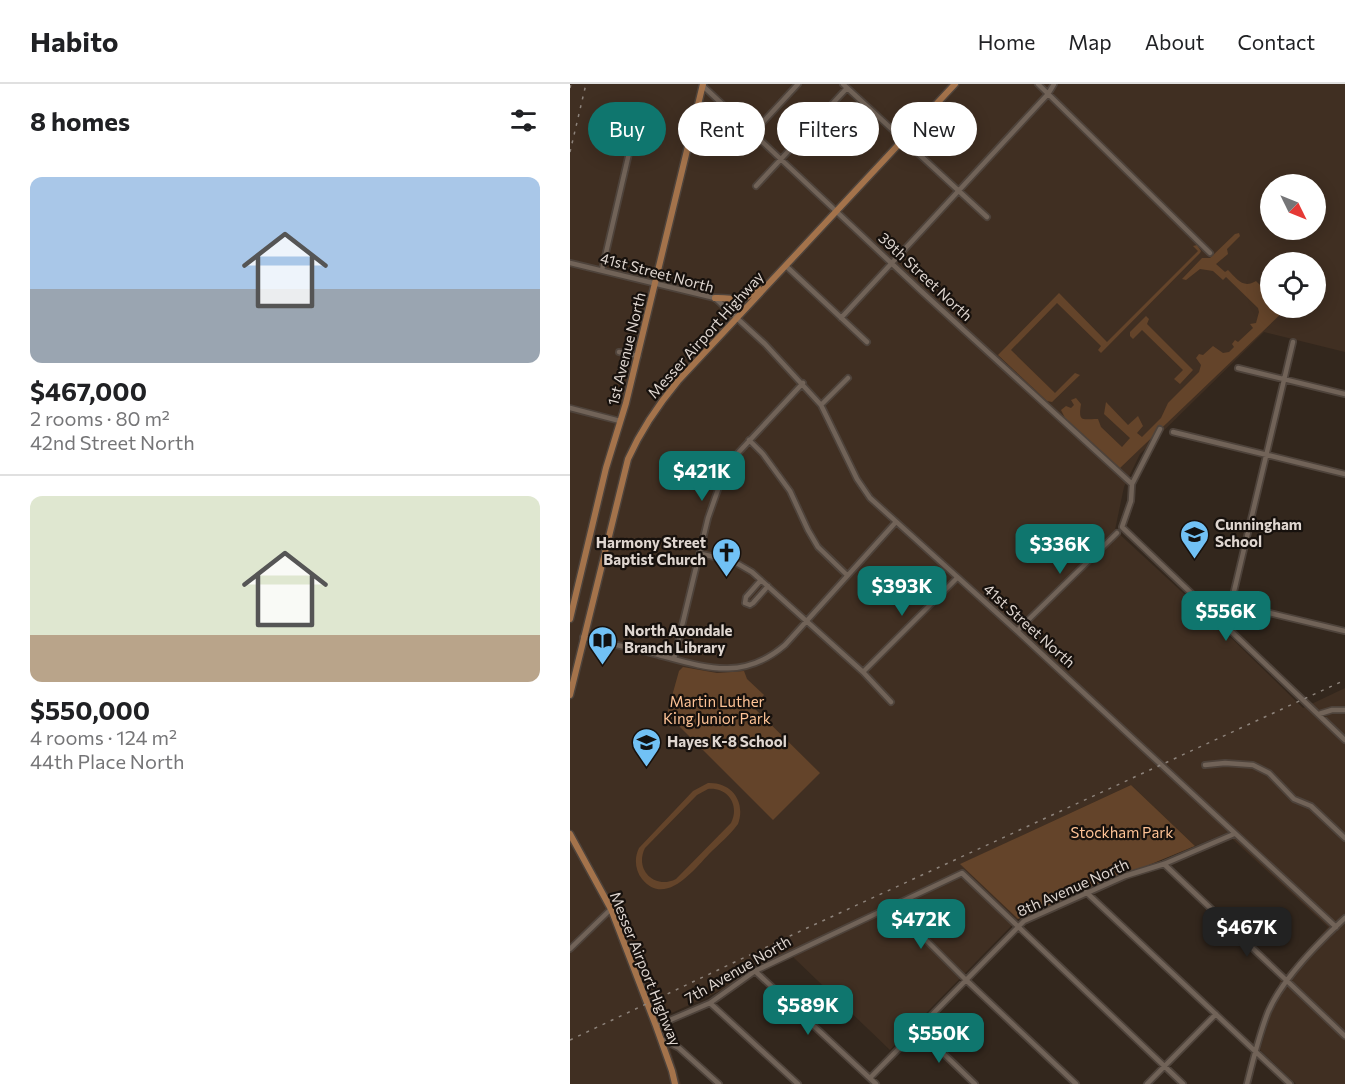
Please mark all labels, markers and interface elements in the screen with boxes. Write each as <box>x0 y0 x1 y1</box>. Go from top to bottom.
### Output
text: Habito <box>30 24 119 58</box>
text: Home <box>978 29 1035 54</box>
text: Map <box>1068 29 1112 54</box>
text: About <box>1145 29 1204 54</box>
text: Contact <box>1237 29 1315 54</box>
chip: Buy <box>588 102 666 156</box>
chip: Rent <box>678 102 765 156</box>
chip: Filters <box>777 102 879 156</box>
chip: New <box>891 102 977 156</box>
icon: filters <box>507 104 540 137</box>
text: 8 homes <box>30 105 130 136</box>
north arrow <box>1260 174 1326 240</box>
map controls <box>1260 174 1326 318</box>
icon: home <box>231 216 339 324</box>
street label: 39th Street North <box>875 228 976 324</box>
street label: 41st Street North <box>598 248 716 296</box>
button: locate <box>1260 252 1326 318</box>
street label: Messer Airport Highway <box>643 267 767 402</box>
street label: 1st Avenue North <box>603 290 649 407</box>
text: $467,000 <box>30 375 147 406</box>
text: 2 rooms · 80 m² <box>30 406 170 430</box>
text: 42nd Street North <box>30 430 195 454</box>
pin: $421K <box>660 451 744 502</box>
text: $421K <box>673 458 731 482</box>
place label: Cunningham School <box>1215 515 1302 550</box>
school or university icon: Cunningham School <box>1178 518 1210 560</box>
pin: $336K <box>1018 524 1102 575</box>
text: $336K <box>1030 531 1090 555</box>
place label: Harmony Street Baptist Church <box>596 533 706 568</box>
icon: home <box>231 535 339 643</box>
church icon: Harmony Street Baptist Church <box>711 536 743 578</box>
pin: $393K <box>860 566 944 617</box>
text: $393K <box>872 573 932 597</box>
street label: 41st Street North <box>980 579 1079 671</box>
pin: $556K <box>1184 591 1268 642</box>
text: $556K <box>1195 598 1257 622</box>
place label: North Avondale Branch Library <box>624 621 733 656</box>
library icon: North Avondale Branch Library <box>587 624 619 666</box>
park label: Martin Luther King Junior Park <box>663 692 771 727</box>
text: $550,000 <box>30 694 150 725</box>
text: 4 rooms · 124 m² <box>30 725 177 749</box>
school or university icon: Hayes K-8 School <box>630 726 662 768</box>
place label: Hayes K-8 School <box>667 732 787 750</box>
text: 44th Place North <box>30 749 185 773</box>
park label: Stockham Park <box>1071 823 1173 841</box>
street label: 8th Avenue North <box>1014 854 1131 920</box>
street label: Messer Airport Highway <box>607 889 685 1049</box>
pin: $472K <box>879 899 963 950</box>
text: $472K <box>891 906 951 930</box>
pin: $467K <box>1205 907 1289 958</box>
text: $467K <box>1217 914 1277 938</box>
street label: 7th Avenue North <box>681 931 794 1007</box>
pin: $589K <box>766 985 850 1036</box>
text: $589K <box>777 992 839 1016</box>
pin: $550K <box>897 1013 981 1064</box>
text: $550K <box>908 1020 970 1044</box>

